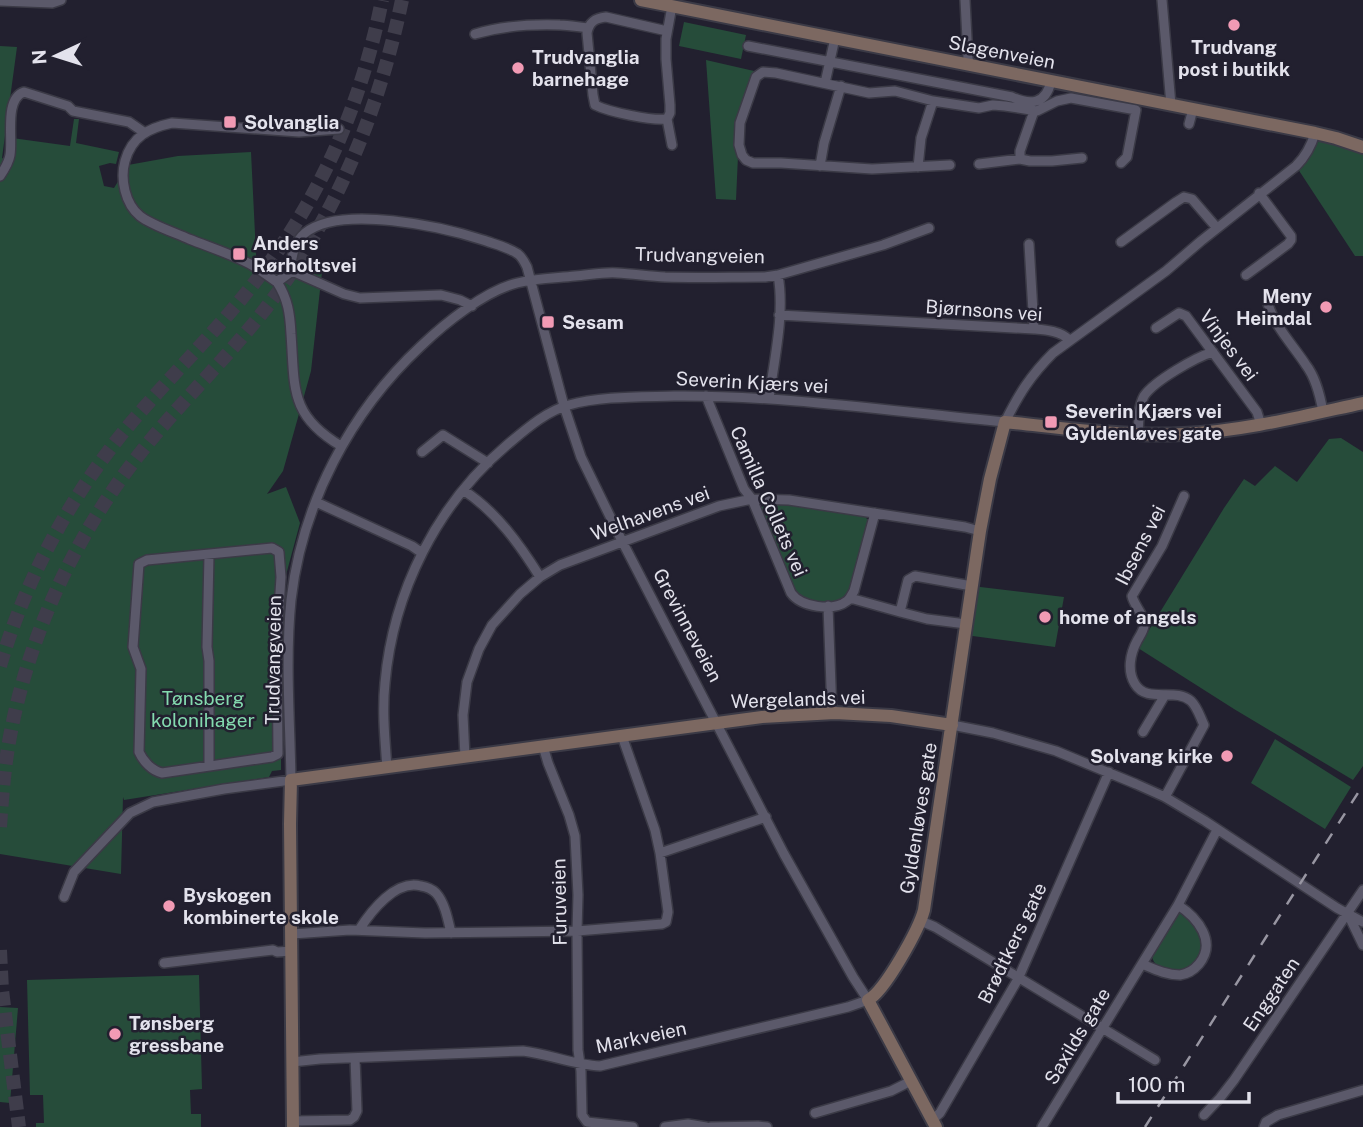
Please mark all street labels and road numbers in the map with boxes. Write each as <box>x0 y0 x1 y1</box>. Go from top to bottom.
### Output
street label: Slagenveien <box>947 31 1057 73</box>
street label: Trudvangveien <box>635 243 765 267</box>
street label: Bjørnsons vei <box>925 295 1043 325</box>
street label: Vinjes vei <box>1195 305 1263 385</box>
street label: Severin Kjærs vei <box>675 367 829 397</box>
street label: Camilla Collets vei <box>726 422 812 580</box>
street label: Welhavens vei <box>588 481 712 545</box>
street label: Ibsens vei <box>1110 501 1170 589</box>
street label: Grevinneveien <box>649 565 727 685</box>
street label: Trudvangveien <box>261 595 285 725</box>
street label: Wergelands vei <box>730 686 866 712</box>
street label: Gyldenløves gate <box>895 741 941 895</box>
street label: Furuveien <box>547 858 571 946</box>
street label: Brødtkers gate <box>973 879 1051 1007</box>
street label: Enggaten <box>1238 953 1304 1035</box>
street label: Saxilds gate <box>1040 984 1114 1088</box>
street label: Markveien <box>594 1017 688 1057</box>

